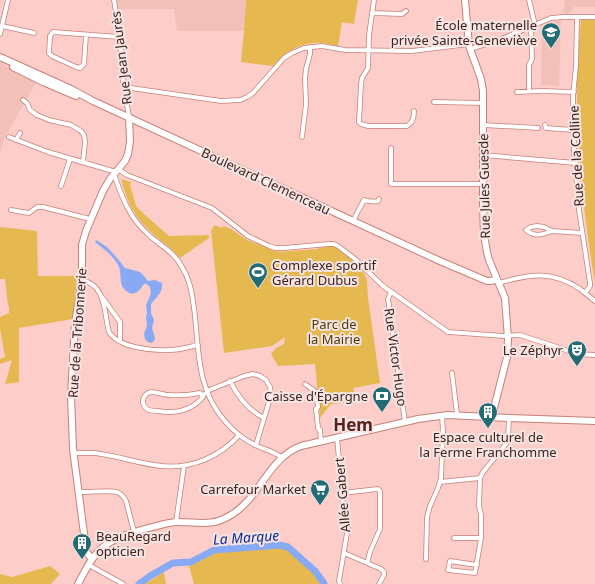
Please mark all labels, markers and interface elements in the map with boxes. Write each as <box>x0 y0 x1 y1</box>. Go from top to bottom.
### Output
street label: Rue Jean Jaurès <box>106 10 136 106</box>
place label: École maternelle privée Sainte-Geneviève <box>391 16 537 49</box>
school or university icon: École maternelle privée Sainte-Geneviève <box>540 21 562 49</box>
street label: Rue de la Colline <box>564 105 588 207</box>
street label: Rue Jules Guesde <box>474 133 494 239</box>
street label: Boulevard Clemenceau <box>199 143 333 219</box>
place label: Complexe sportif Gérard Dubus <box>272 256 377 289</box>
sports icon: Complexe sportif Gérard Dubus <box>247 261 269 289</box>
street label: Rue de la Tribonnerie <box>63 267 91 399</box>
street label: Rue Victor Hugo <box>380 307 412 407</box>
park label: Parc de la Mairie <box>308 315 360 348</box>
theatre icon: Le Zéphyr <box>566 339 588 367</box>
place label: Le Zéphyr <box>503 341 564 359</box>
bank icon: Caisse d'Épargne <box>371 385 393 413</box>
place label: Caisse d'Épargne <box>264 387 368 405</box>
building icon: Espace culturel de la Ferme Franchomme <box>477 401 499 429</box>
district label: Hem <box>333 413 373 436</box>
place label: Espace culturel de la Ferme Franchomme <box>419 428 557 461</box>
street label: Allée Gabert <box>330 456 354 533</box>
supermarket icon: Carrefour Market <box>309 478 331 506</box>
place label: Carrefour Market <box>200 480 306 498</box>
water label: La Marque <box>212 525 280 549</box>
place label: BeauRegard opticien <box>96 527 171 560</box>
building icon: BeauRegard opticien <box>71 532 93 560</box>

